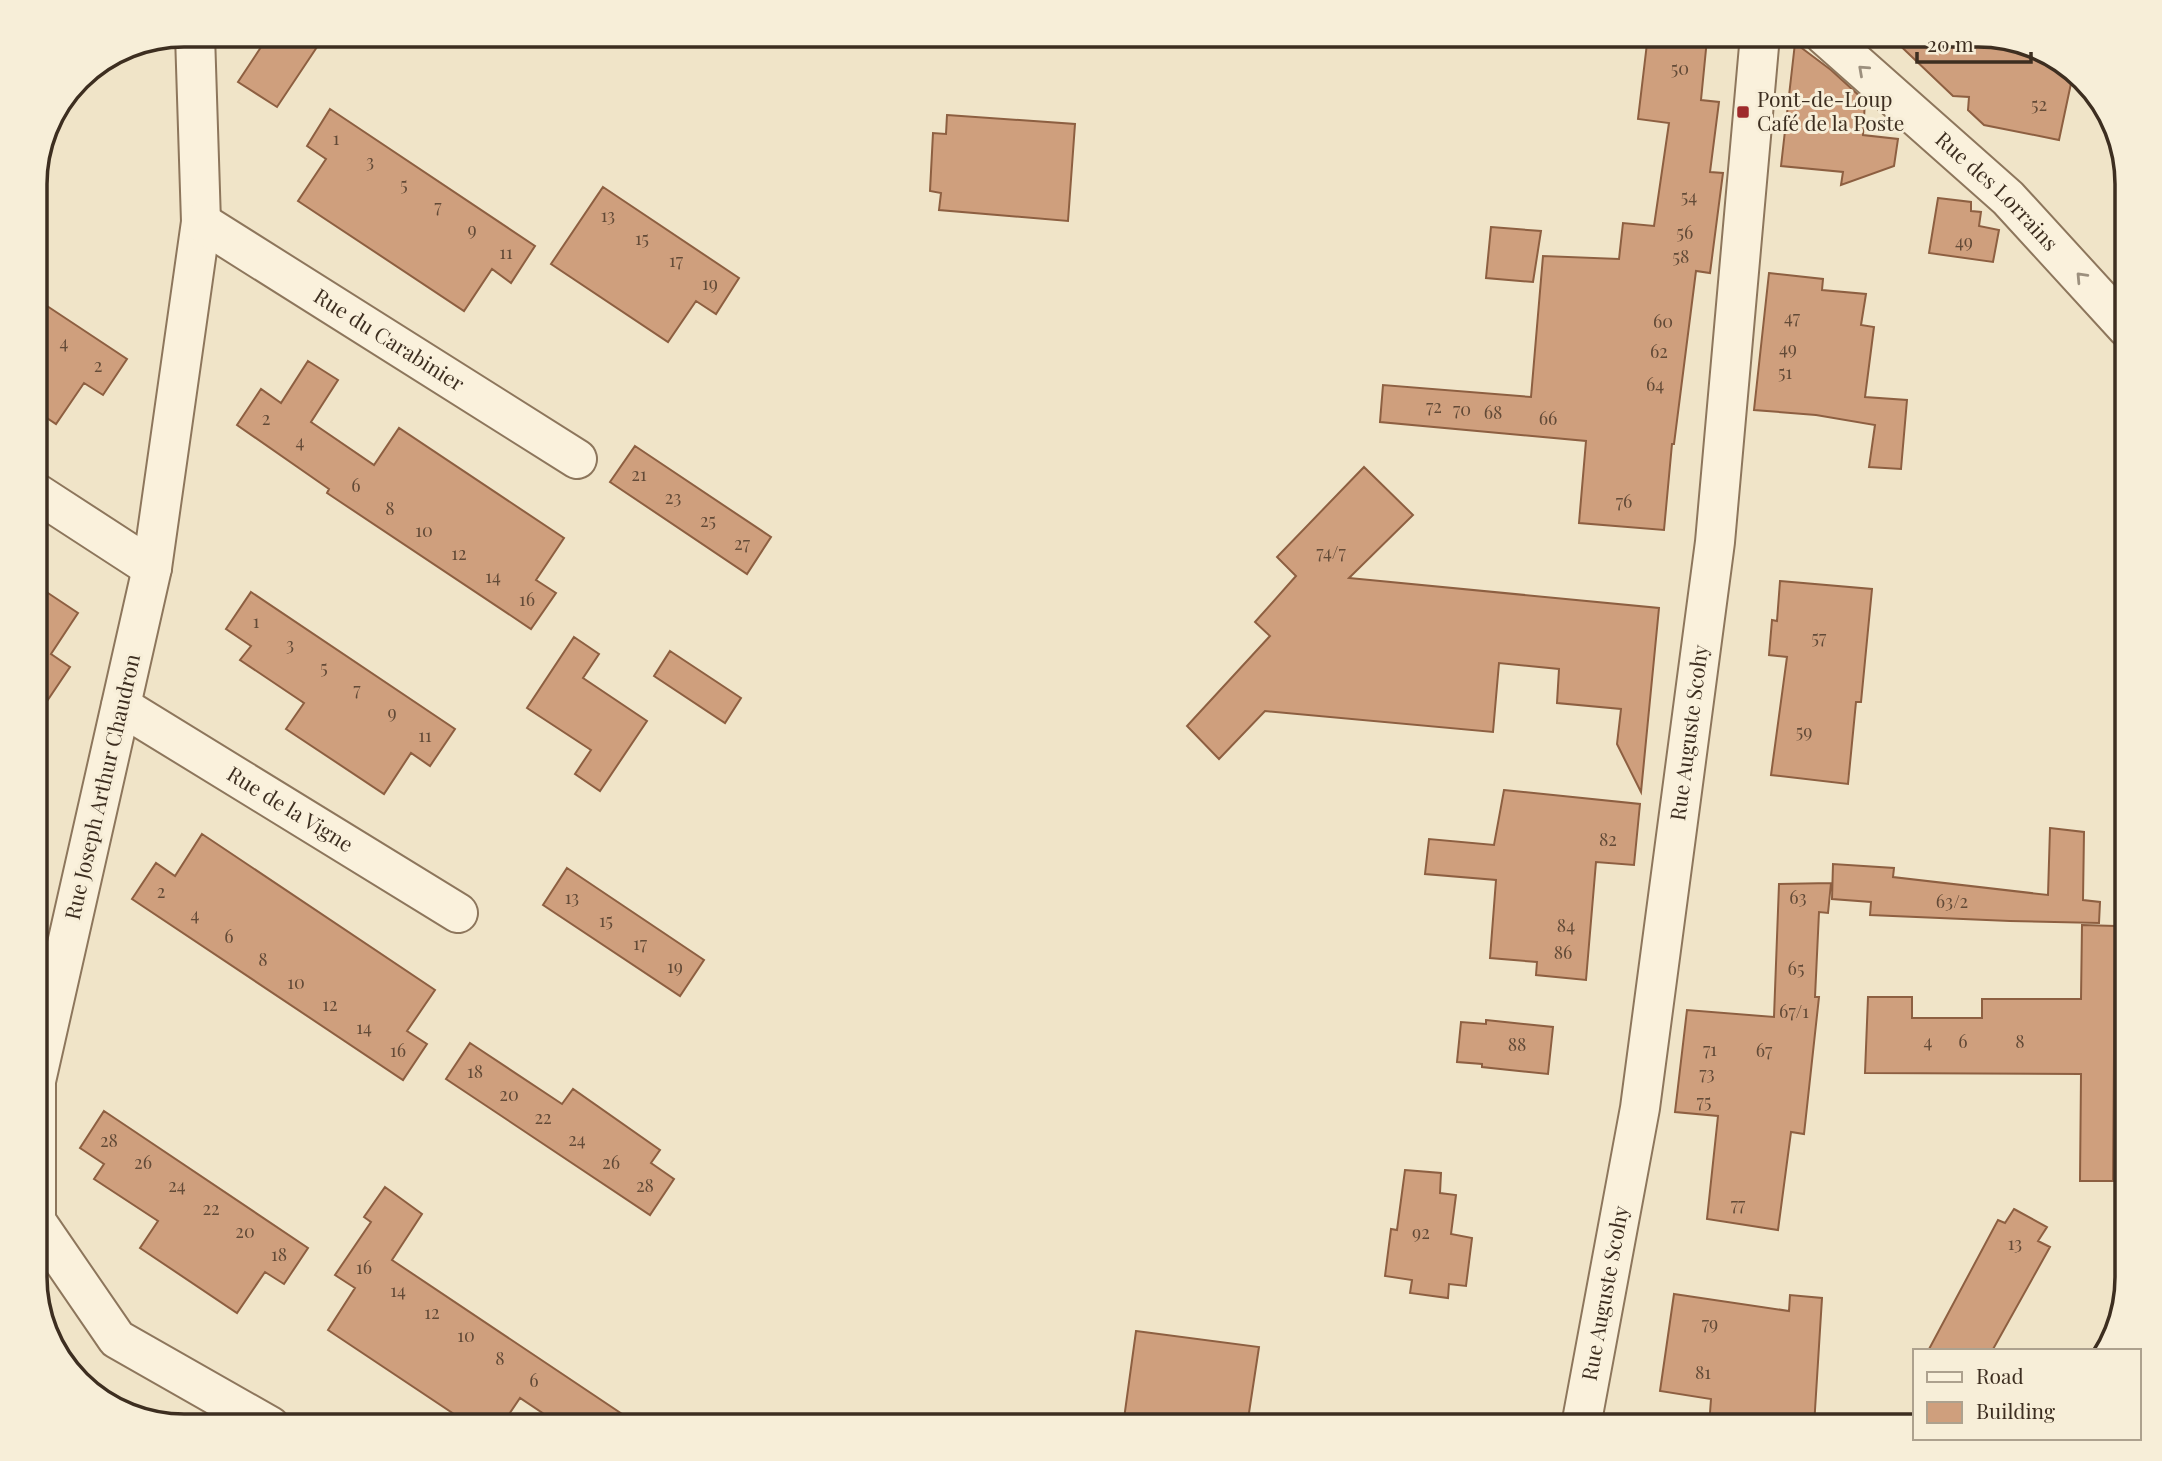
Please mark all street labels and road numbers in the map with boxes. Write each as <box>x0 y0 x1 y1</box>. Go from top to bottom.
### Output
street label: Rue des Lorrains <box>1930 124 2065 256</box>
street label: Rue du Carabinier <box>309 281 471 397</box>
street label: Rue Auguste Scohy <box>1662 642 1713 822</box>
street label: Rue Joseph Arthur Chaudron <box>57 650 145 922</box>
street label: Rue de la Vigne <box>223 759 359 857</box>
street label: Rue Auguste Scohy <box>1574 1203 1634 1383</box>

